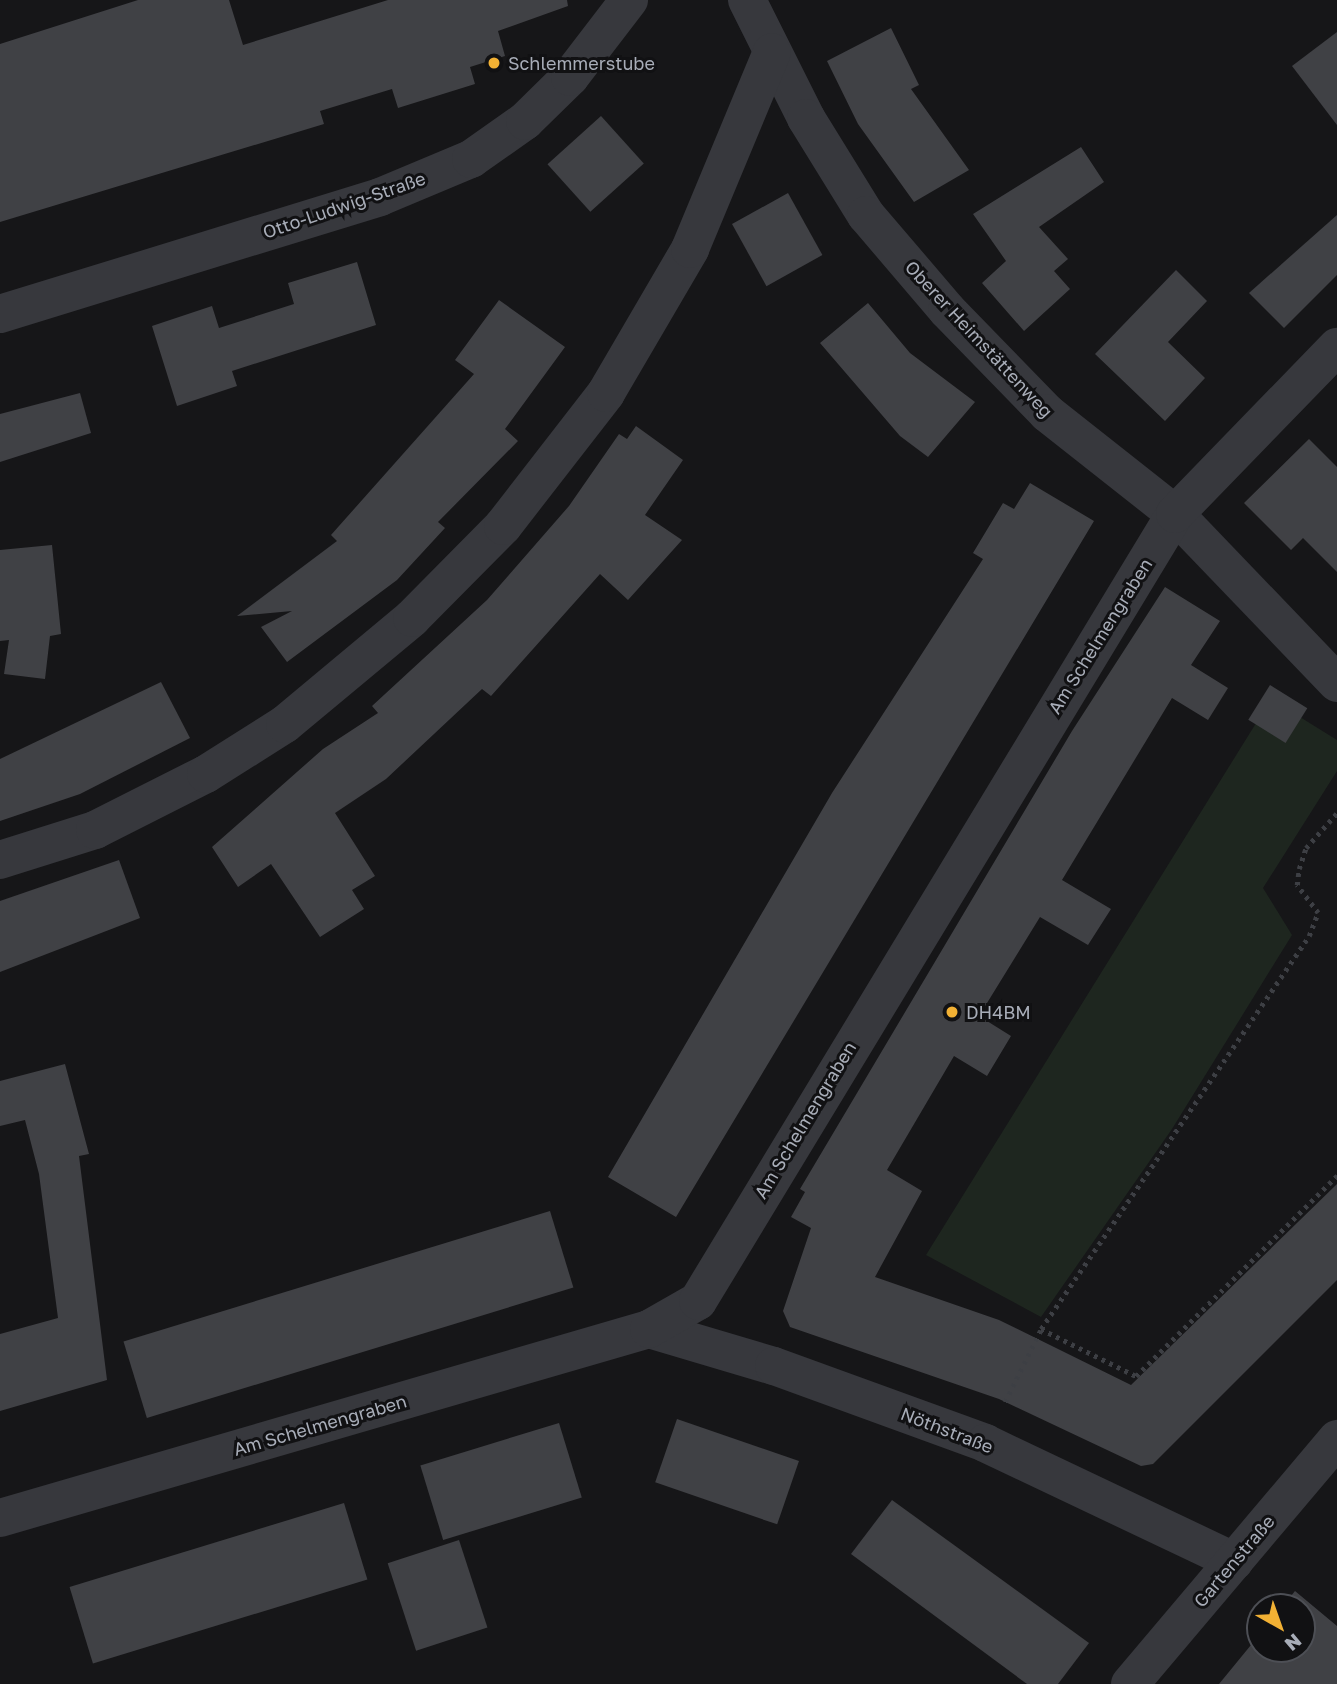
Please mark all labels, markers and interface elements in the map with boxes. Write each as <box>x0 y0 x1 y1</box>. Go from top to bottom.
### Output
place label: Schlemmerstube <box>508 52 655 74</box>
marker: Schlemmerstube <box>486 55 502 71</box>
street label: Otto-Ludwig-Straße <box>260 167 428 243</box>
street label: Oberer Heimstättenweg <box>901 256 1057 422</box>
street label: Am Schelmengraben <box>1043 554 1157 718</box>
place label: DH4BM <box>966 1001 1031 1023</box>
marker: DH4BM <box>944 1004 960 1020</box>
street label: Am Schelmengraben <box>750 1038 860 1202</box>
street label: Am Schelmengraben <box>231 1390 409 1460</box>
street label: Nöthstraße <box>898 1402 996 1458</box>
street label: Gartenstraße <box>1189 1511 1279 1611</box>
north arrow <box>1246 1593 1316 1663</box>
text: N <box>1281 1629 1306 1656</box>

